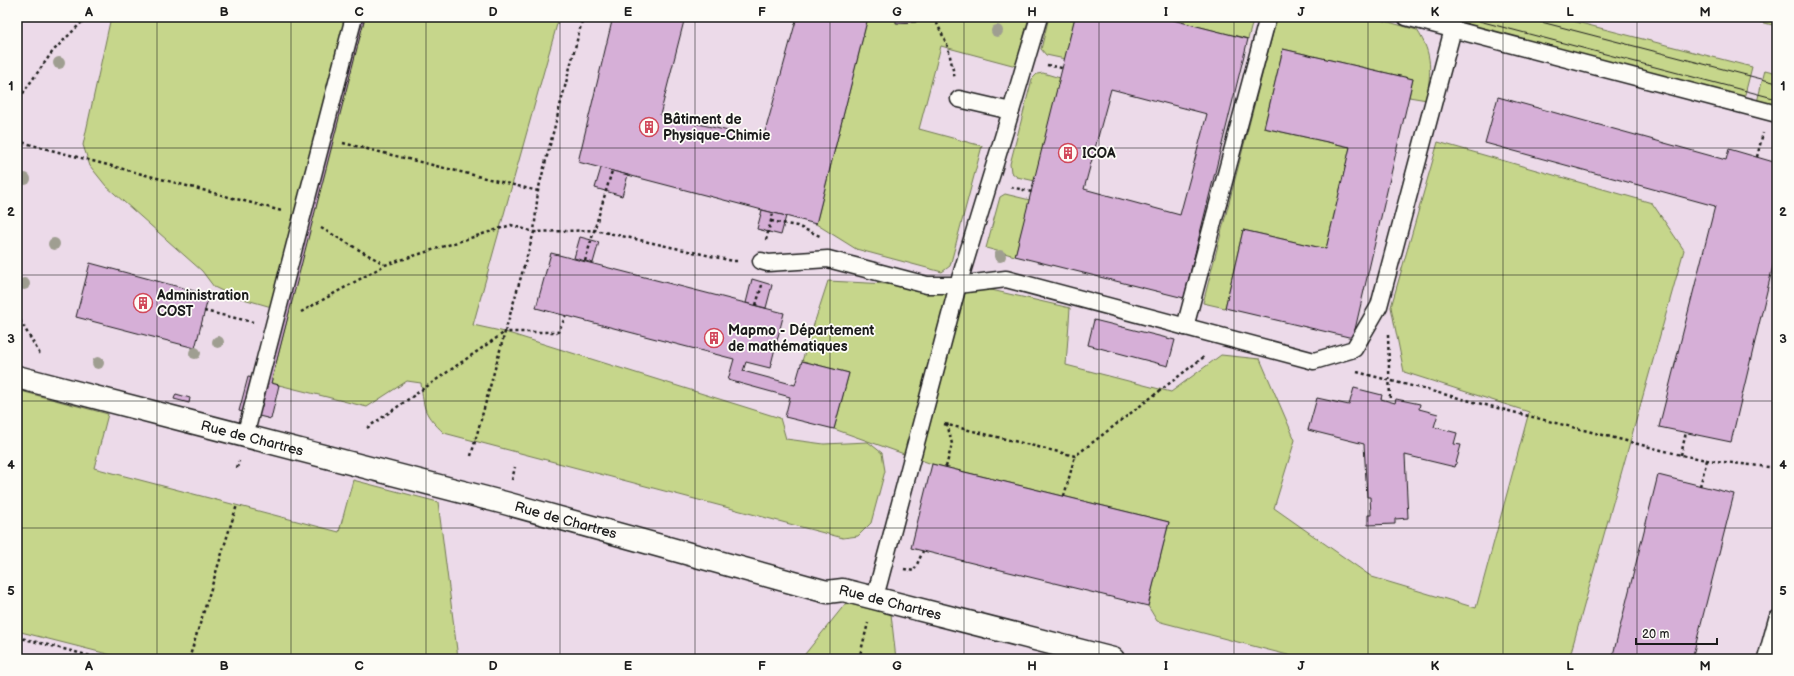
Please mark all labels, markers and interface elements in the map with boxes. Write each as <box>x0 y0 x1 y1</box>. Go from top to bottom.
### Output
text: A <box>84 4 93 20</box>
text: B <box>219 4 229 20</box>
text: C <box>354 4 364 20</box>
text: D <box>488 4 498 20</box>
text: E <box>624 4 633 20</box>
text: F <box>758 4 766 20</box>
text: G <box>892 4 902 20</box>
text: H <box>1027 4 1037 20</box>
text: I <box>1164 4 1168 20</box>
text: J <box>1297 4 1305 20</box>
text: K <box>1431 4 1440 20</box>
text: L <box>1566 4 1574 20</box>
text: M <box>1699 4 1711 20</box>
text: 1 <box>8 78 14 94</box>
text: 1 <box>1780 78 1786 94</box>
place label: Bâtiment de Physique-Chimie <box>663 111 770 144</box>
building icon: Bâtiment de Physique-Chimie <box>638 116 660 138</box>
building icon: ICOA <box>1057 142 1079 164</box>
place label: ICOA <box>1082 145 1116 162</box>
text: 2 <box>7 204 15 220</box>
text: 2 <box>1779 204 1787 220</box>
place label: Administration COST <box>156 287 249 320</box>
building icon: Administration COST <box>132 292 154 314</box>
place label: Mapmo - Département de mathématiques <box>728 322 875 355</box>
building icon: Mapmo - Département de mathématiques <box>703 327 725 349</box>
text: 3 <box>7 331 15 347</box>
text: 3 <box>1779 331 1787 347</box>
street label: Rue de Chartres <box>199 417 305 460</box>
text: 4 <box>7 457 15 473</box>
text: 4 <box>1779 457 1787 473</box>
street label: Rue de Chartres <box>513 498 619 542</box>
street label: Rue de Chartres <box>837 581 943 624</box>
text: 5 <box>7 583 15 599</box>
text: 5 <box>1779 583 1787 599</box>
scale bar <box>1636 620 1717 646</box>
text: 20 m <box>1642 627 1669 642</box>
text: A <box>84 658 93 674</box>
text: B <box>219 658 229 674</box>
text: C <box>354 658 364 674</box>
text: D <box>488 658 498 674</box>
text: E <box>624 658 633 674</box>
text: F <box>758 658 766 674</box>
text: G <box>892 658 902 674</box>
text: H <box>1027 658 1037 674</box>
text: I <box>1164 658 1168 674</box>
text: J <box>1297 658 1305 674</box>
text: K <box>1431 658 1440 674</box>
text: L <box>1566 658 1574 674</box>
text: M <box>1699 658 1711 674</box>

